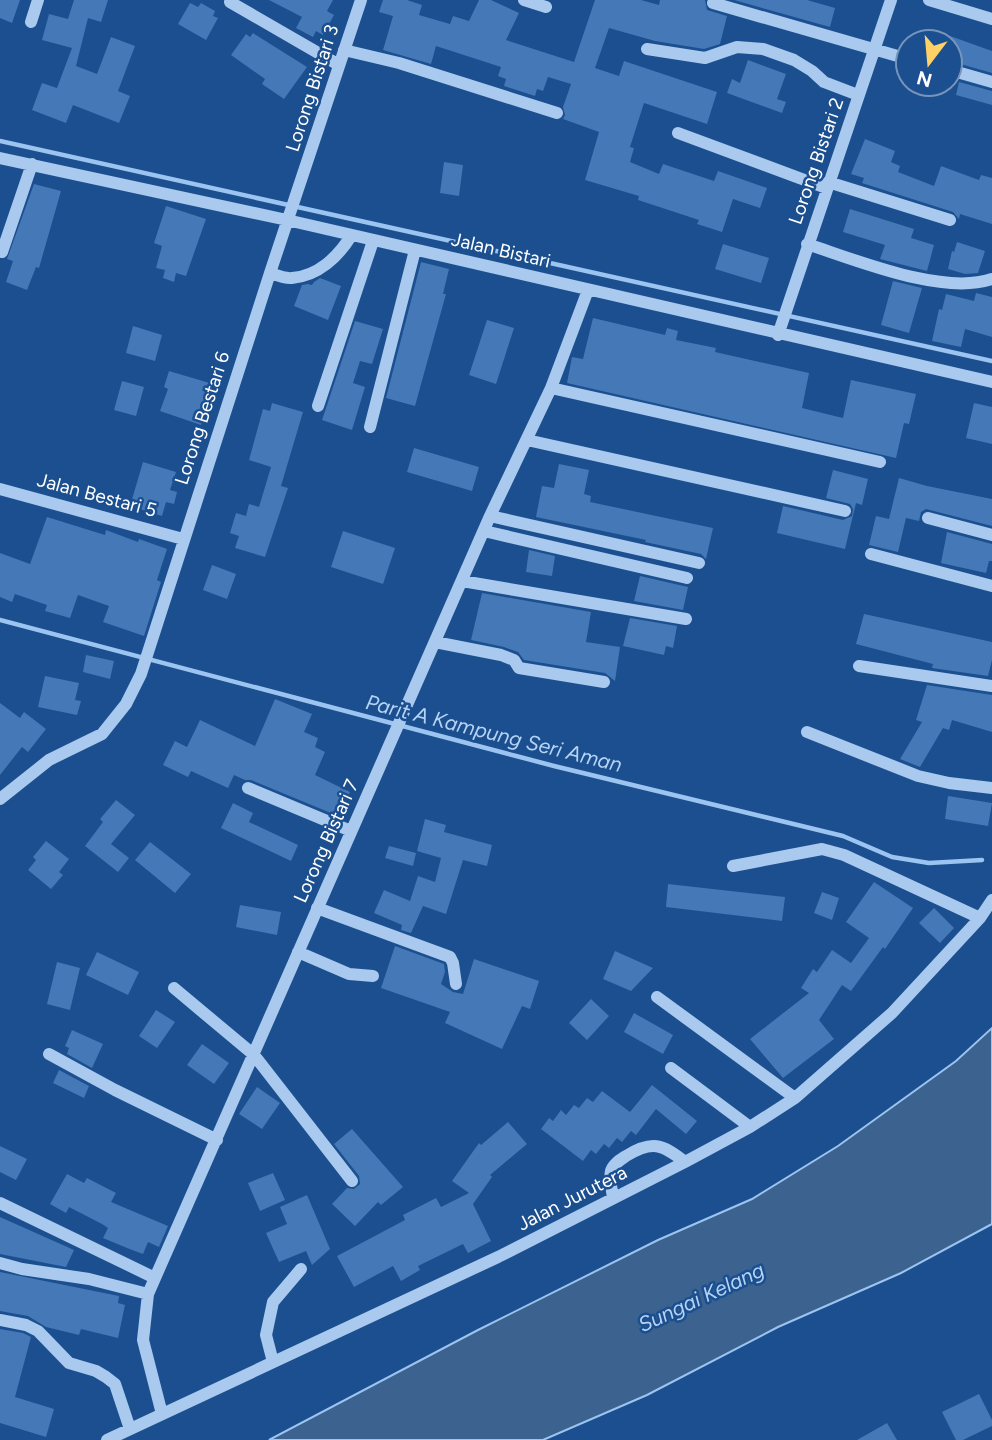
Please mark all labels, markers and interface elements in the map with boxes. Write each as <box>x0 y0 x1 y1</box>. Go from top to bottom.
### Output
street label: Lorong Bistari 3 <box>281 22 343 154</box>
north arrow <box>894 28 964 98</box>
text: N <box>914 66 935 92</box>
street label: Lorong Bistari 2 <box>784 95 848 227</box>
street label: Jalan Bistari <box>449 227 553 273</box>
street label: Lorong Bestari 6 <box>170 348 234 488</box>
street label: Jalan Bestari 5 <box>35 468 159 522</box>
water label: Parit A Kampung Seri Aman <box>363 689 625 777</box>
street label: Lorong Bistari 7 <box>289 776 363 906</box>
street label: Jalan Jurutera <box>513 1161 631 1235</box>
water label: Sungai Kelang <box>634 1257 768 1337</box>

